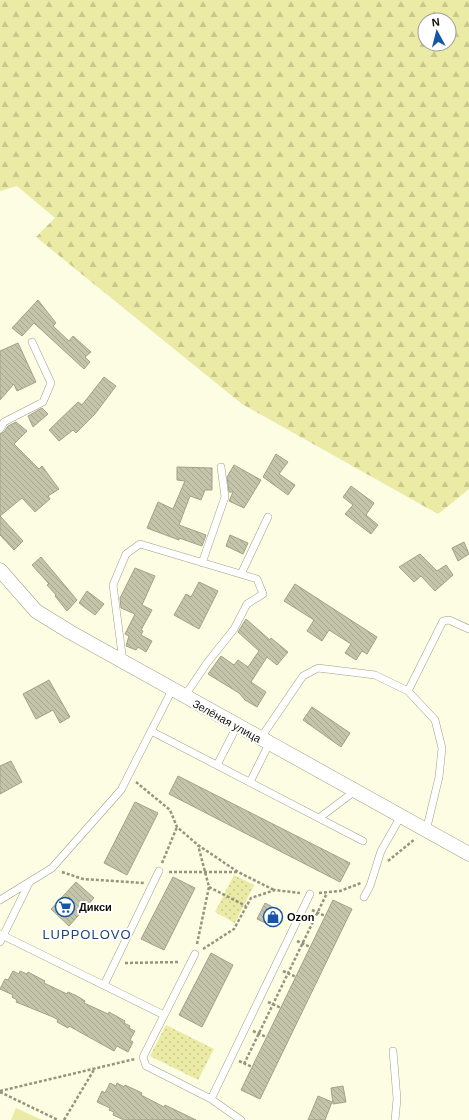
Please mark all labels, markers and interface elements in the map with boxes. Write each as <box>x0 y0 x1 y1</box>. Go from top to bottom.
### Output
north arrow <box>417 12 457 52</box>
text: N <box>431 16 441 29</box>
street label: Зелёная улица <box>191 697 264 745</box>
supermarket icon: Дикси <box>54 896 76 918</box>
place label: Дикси <box>79 901 112 913</box>
shop icon: Ozon <box>262 906 284 928</box>
place label: Ozon <box>287 911 315 923</box>
district label: LUPPOLOVO <box>42 927 132 942</box>

